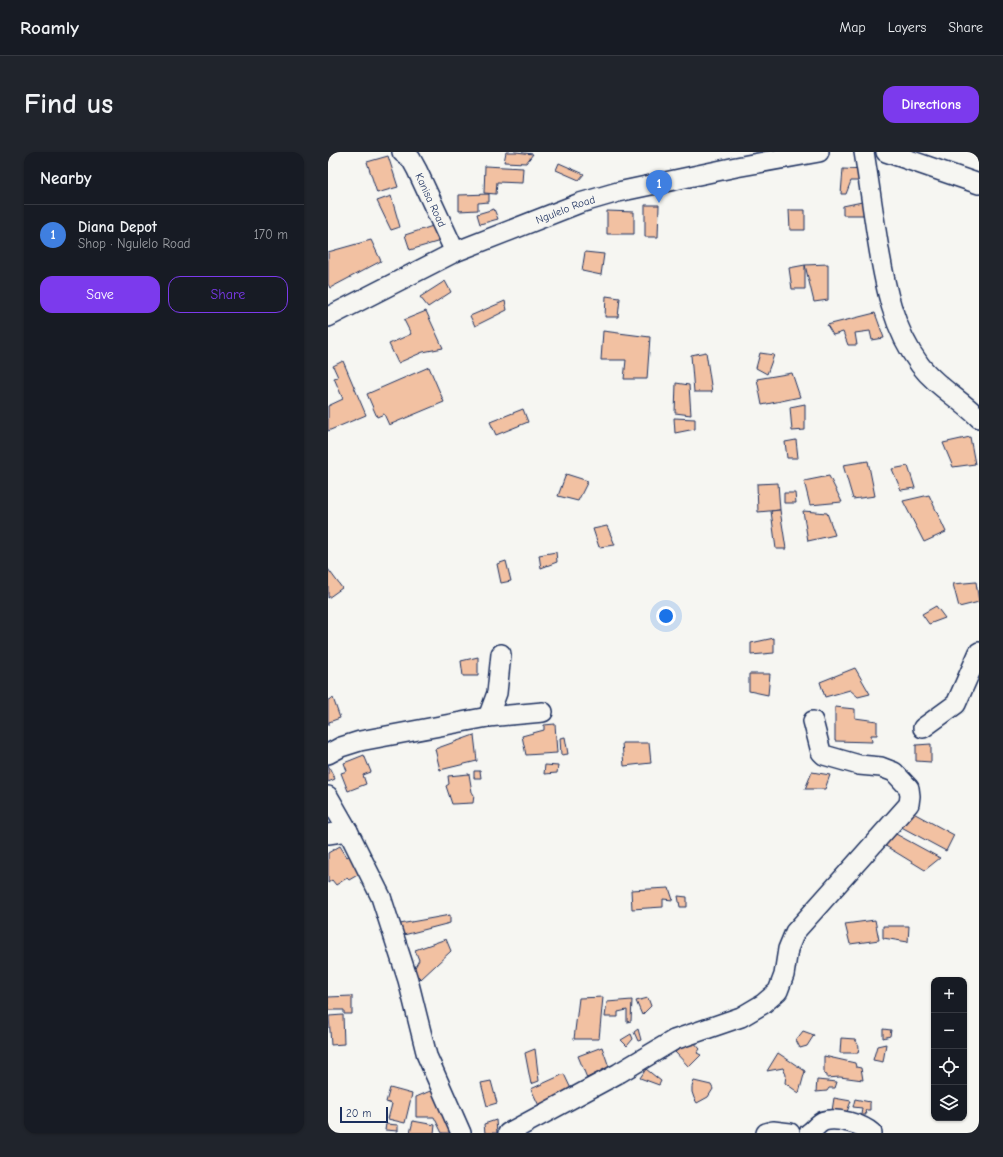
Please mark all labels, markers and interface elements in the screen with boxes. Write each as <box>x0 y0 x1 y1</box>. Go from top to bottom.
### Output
text: Roamly <box>20 17 79 39</box>
text: Map <box>839 19 866 36</box>
text: Layers <box>888 19 926 36</box>
text: Share <box>948 19 983 36</box>
button: Directions <box>883 86 979 123</box>
text: Find us <box>24 88 113 120</box>
text: Nearby <box>40 169 91 188</box>
pin: 1 <box>646 170 672 203</box>
street label: Kanisa Road <box>412 171 449 229</box>
street label: Ngulelo Road <box>534 193 597 227</box>
text: Diana Depot <box>78 218 157 236</box>
text: 1 <box>50 227 56 242</box>
text: 170 m <box>254 227 288 242</box>
text: Shop · Ngulelo Road <box>78 236 190 251</box>
button: Save <box>40 276 160 313</box>
button: Share <box>168 276 288 313</box>
your location <box>656 606 676 626</box>
map controls <box>931 977 967 1121</box>
button: + <box>931 977 967 1013</box>
button: − <box>931 1013 967 1049</box>
button: locate <box>931 1049 967 1085</box>
button: layers <box>931 1085 967 1121</box>
scale bar <box>340 1105 388 1124</box>
text: 20 m <box>346 1107 371 1120</box>

